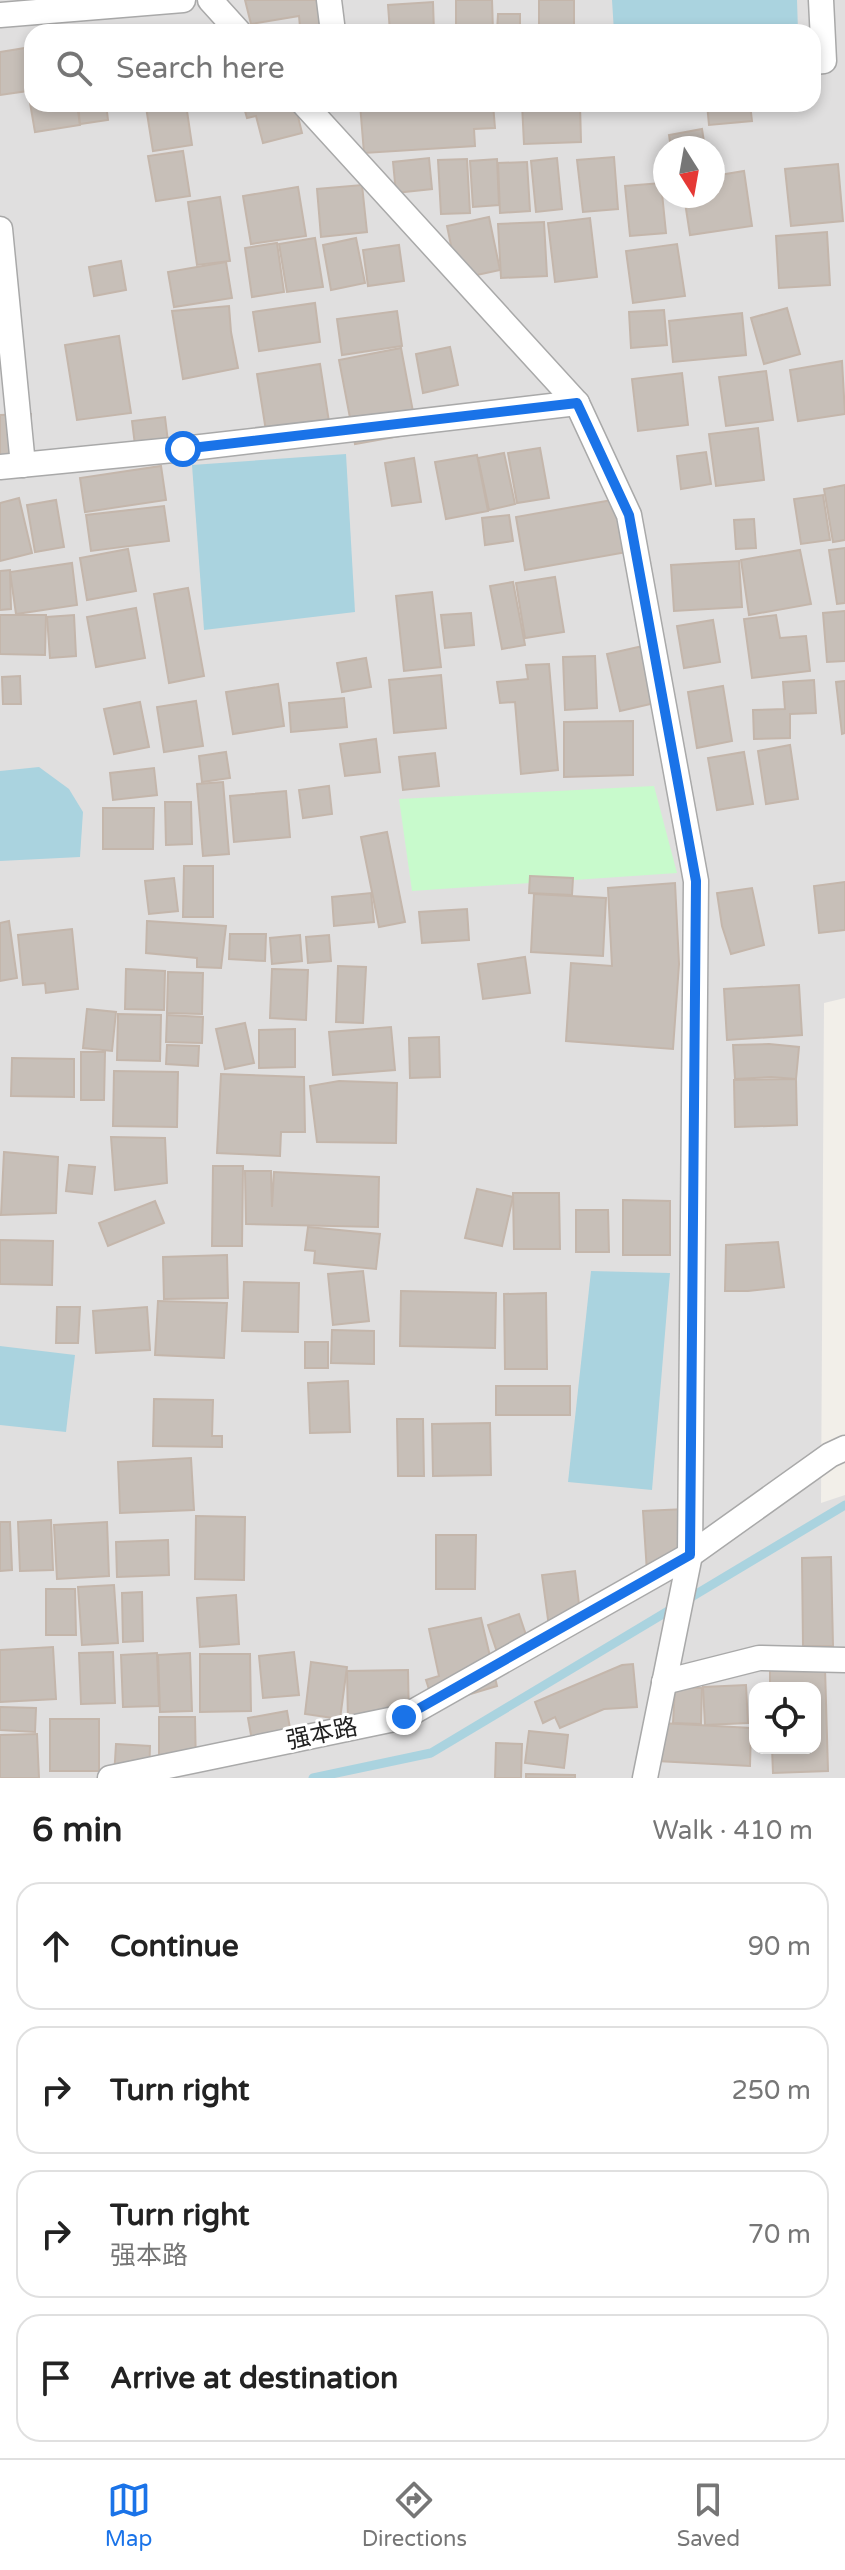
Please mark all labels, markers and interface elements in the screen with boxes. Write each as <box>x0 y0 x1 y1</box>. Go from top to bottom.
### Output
search box <box>24 24 821 112</box>
icon: search <box>52 46 96 90</box>
text: Search here <box>116 50 285 87</box>
north arrow <box>653 136 725 208</box>
route start <box>165 431 201 467</box>
map controls <box>749 1682 821 1754</box>
button: locate <box>749 1682 821 1754</box>
route end <box>386 1699 422 1735</box>
street label: 强本路 <box>284 1712 360 1756</box>
text: 6 min <box>32 1810 123 1851</box>
text: Walk · 410 m <box>653 1815 813 1846</box>
icon: ahead <box>34 1924 78 1968</box>
text: Continue <box>110 1928 239 1965</box>
text: 90 m <box>748 1931 811 1962</box>
icon: right <box>34 2068 78 2112</box>
text: Turn right <box>110 2072 250 2109</box>
text: 250 m <box>731 2075 811 2106</box>
text: Turn right <box>110 2197 250 2234</box>
icon: right <box>34 2212 78 2256</box>
text: 70 m <box>748 2219 811 2250</box>
text: 强本路 <box>110 2240 188 2271</box>
icon: arrive <box>34 2356 78 2400</box>
text: Arrive at destination <box>110 2360 398 2397</box>
tab: Map <box>105 2478 152 2552</box>
tab: Directions <box>362 2478 467 2552</box>
tab: Saved <box>677 2478 740 2552</box>

